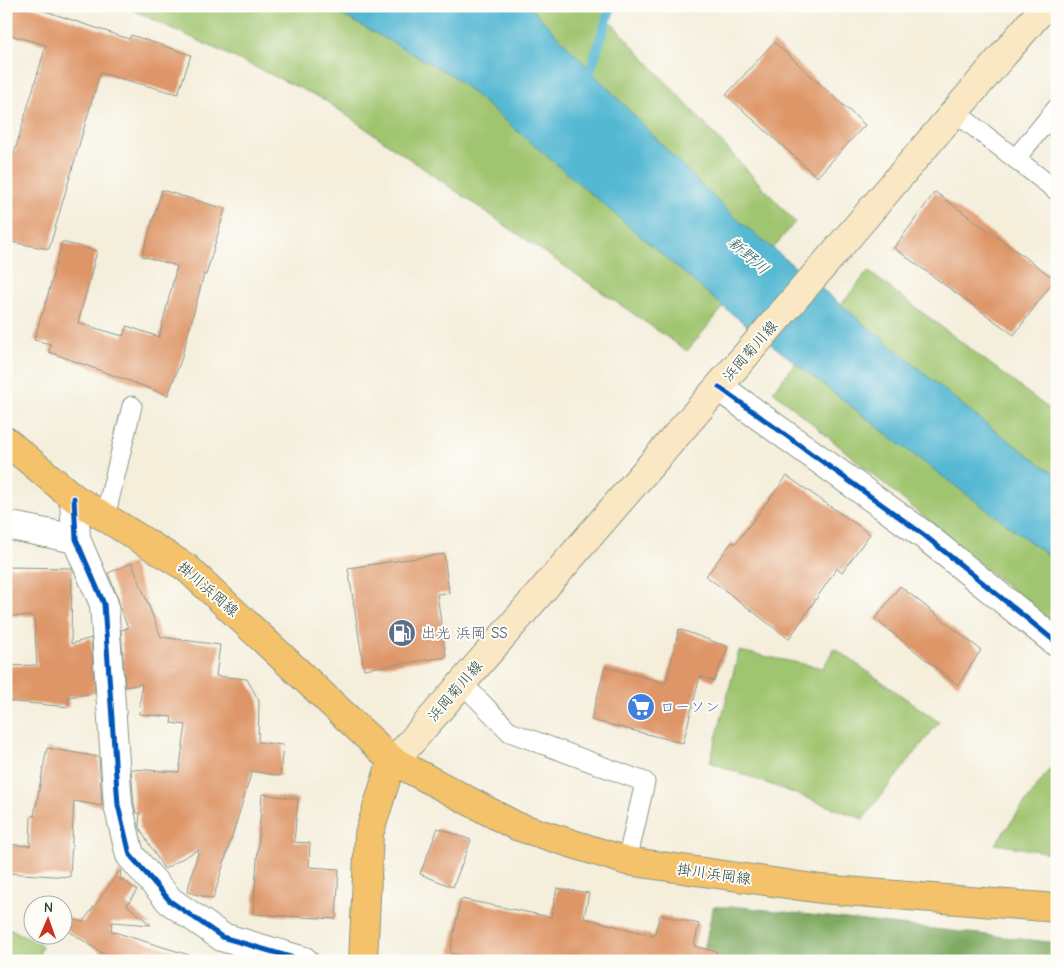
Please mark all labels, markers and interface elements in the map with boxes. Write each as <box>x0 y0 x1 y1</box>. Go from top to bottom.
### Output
water label: 新野川 <box>724 233 772 278</box>
street label: 浜岡菊川線 <box>719 317 781 385</box>
street label: 掛川浜岡線 <box>174 558 242 620</box>
fuel station icon: 出光 浜岡 SS <box>387 618 417 648</box>
place label: 出光 浜岡 SS <box>421 624 508 642</box>
street label: 浜岡菊川線 <box>424 657 486 725</box>
supermarket icon: ローソン <box>626 692 656 722</box>
place label: ローソン <box>660 698 720 716</box>
street label: 掛川浜岡線 <box>676 860 752 888</box>
north arrow <box>22 894 72 944</box>
text: N <box>44 899 53 916</box>

